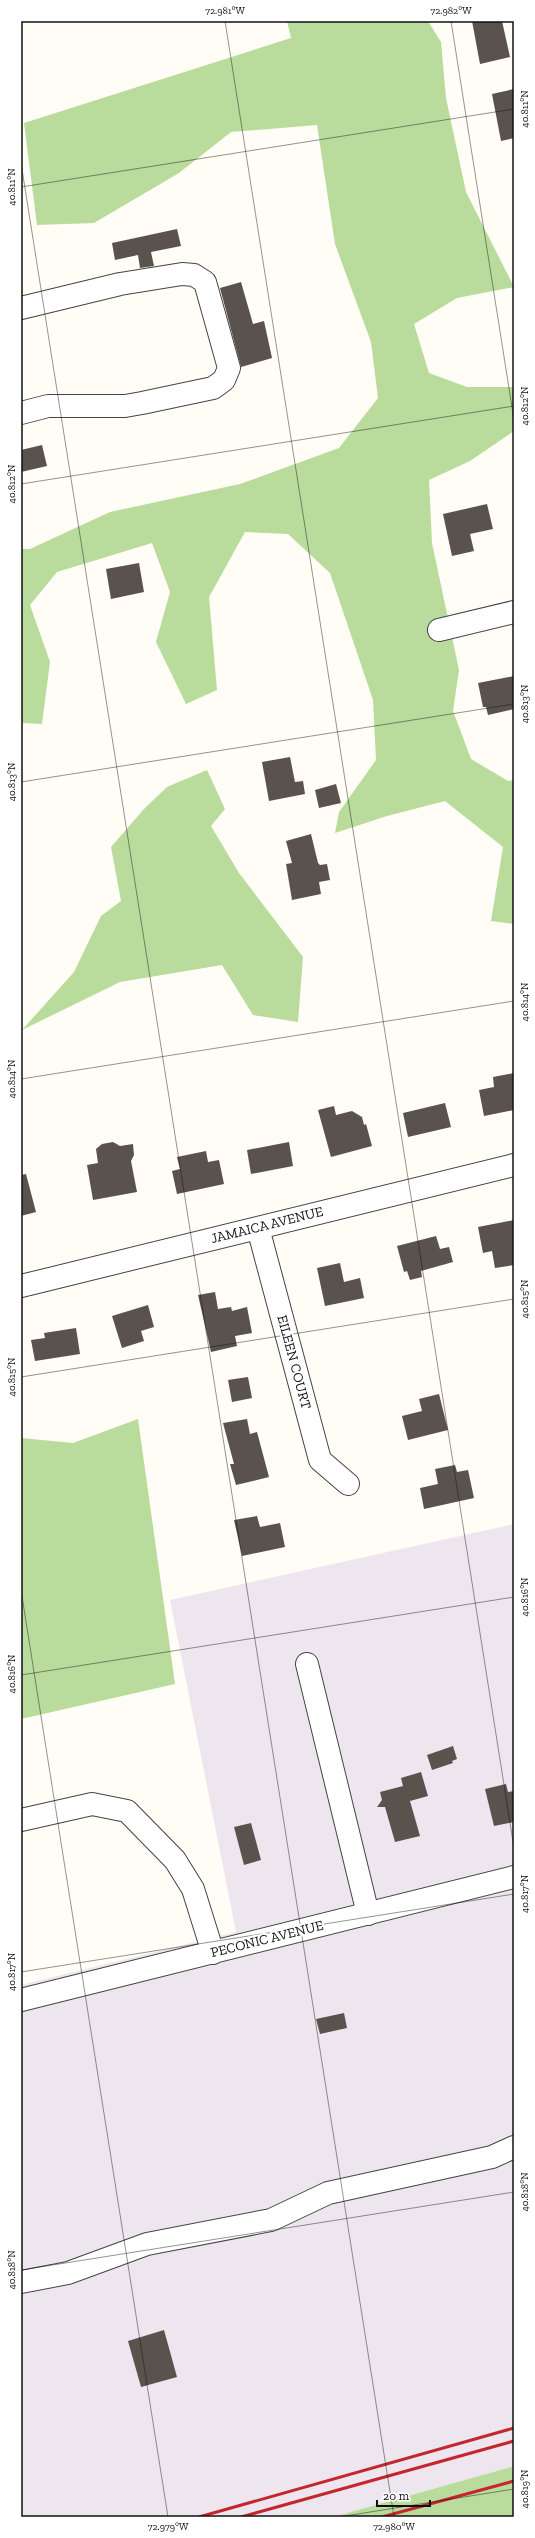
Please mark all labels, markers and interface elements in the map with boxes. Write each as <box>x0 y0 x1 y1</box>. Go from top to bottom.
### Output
text: 72.981°W <box>205 5 245 17</box>
text: 72.982°W <box>430 5 472 17</box>
text: 40.811°N <box>519 90 531 128</box>
text: 40.811°N <box>6 168 18 206</box>
text: 40.812°N <box>519 386 531 425</box>
text: 40.812°N <box>6 464 18 503</box>
text: 40.813°N <box>519 684 531 723</box>
text: 40.813°N <box>6 762 18 801</box>
text: 40.814°N <box>519 982 531 1021</box>
text: 40.814°N <box>6 1059 18 1098</box>
street label: JAMAICA AVENUE <box>209 1203 325 1247</box>
text: 40.815°N <box>519 1279 531 1318</box>
street label: EILEEN COURT <box>273 1313 315 1411</box>
text: 40.815°N <box>6 1357 18 1396</box>
text: 40.816°N <box>519 1577 531 1617</box>
text: 40.816°N <box>6 1654 18 1694</box>
text: 40.817°N <box>519 1874 531 1913</box>
street label: PECONIC AVENUE <box>209 1917 325 1961</box>
text: 40.817°N <box>6 1952 18 1991</box>
text: 40.818°N <box>519 2172 531 2212</box>
text: 40.818°N <box>6 2250 18 2290</box>
text: 40.819°N <box>519 2469 531 2509</box>
scale bar <box>377 2482 430 2508</box>
text: 20 m <box>383 2489 410 2503</box>
text: 72.979°W <box>148 2521 189 2533</box>
text: 72.980°W <box>373 2521 416 2533</box>

